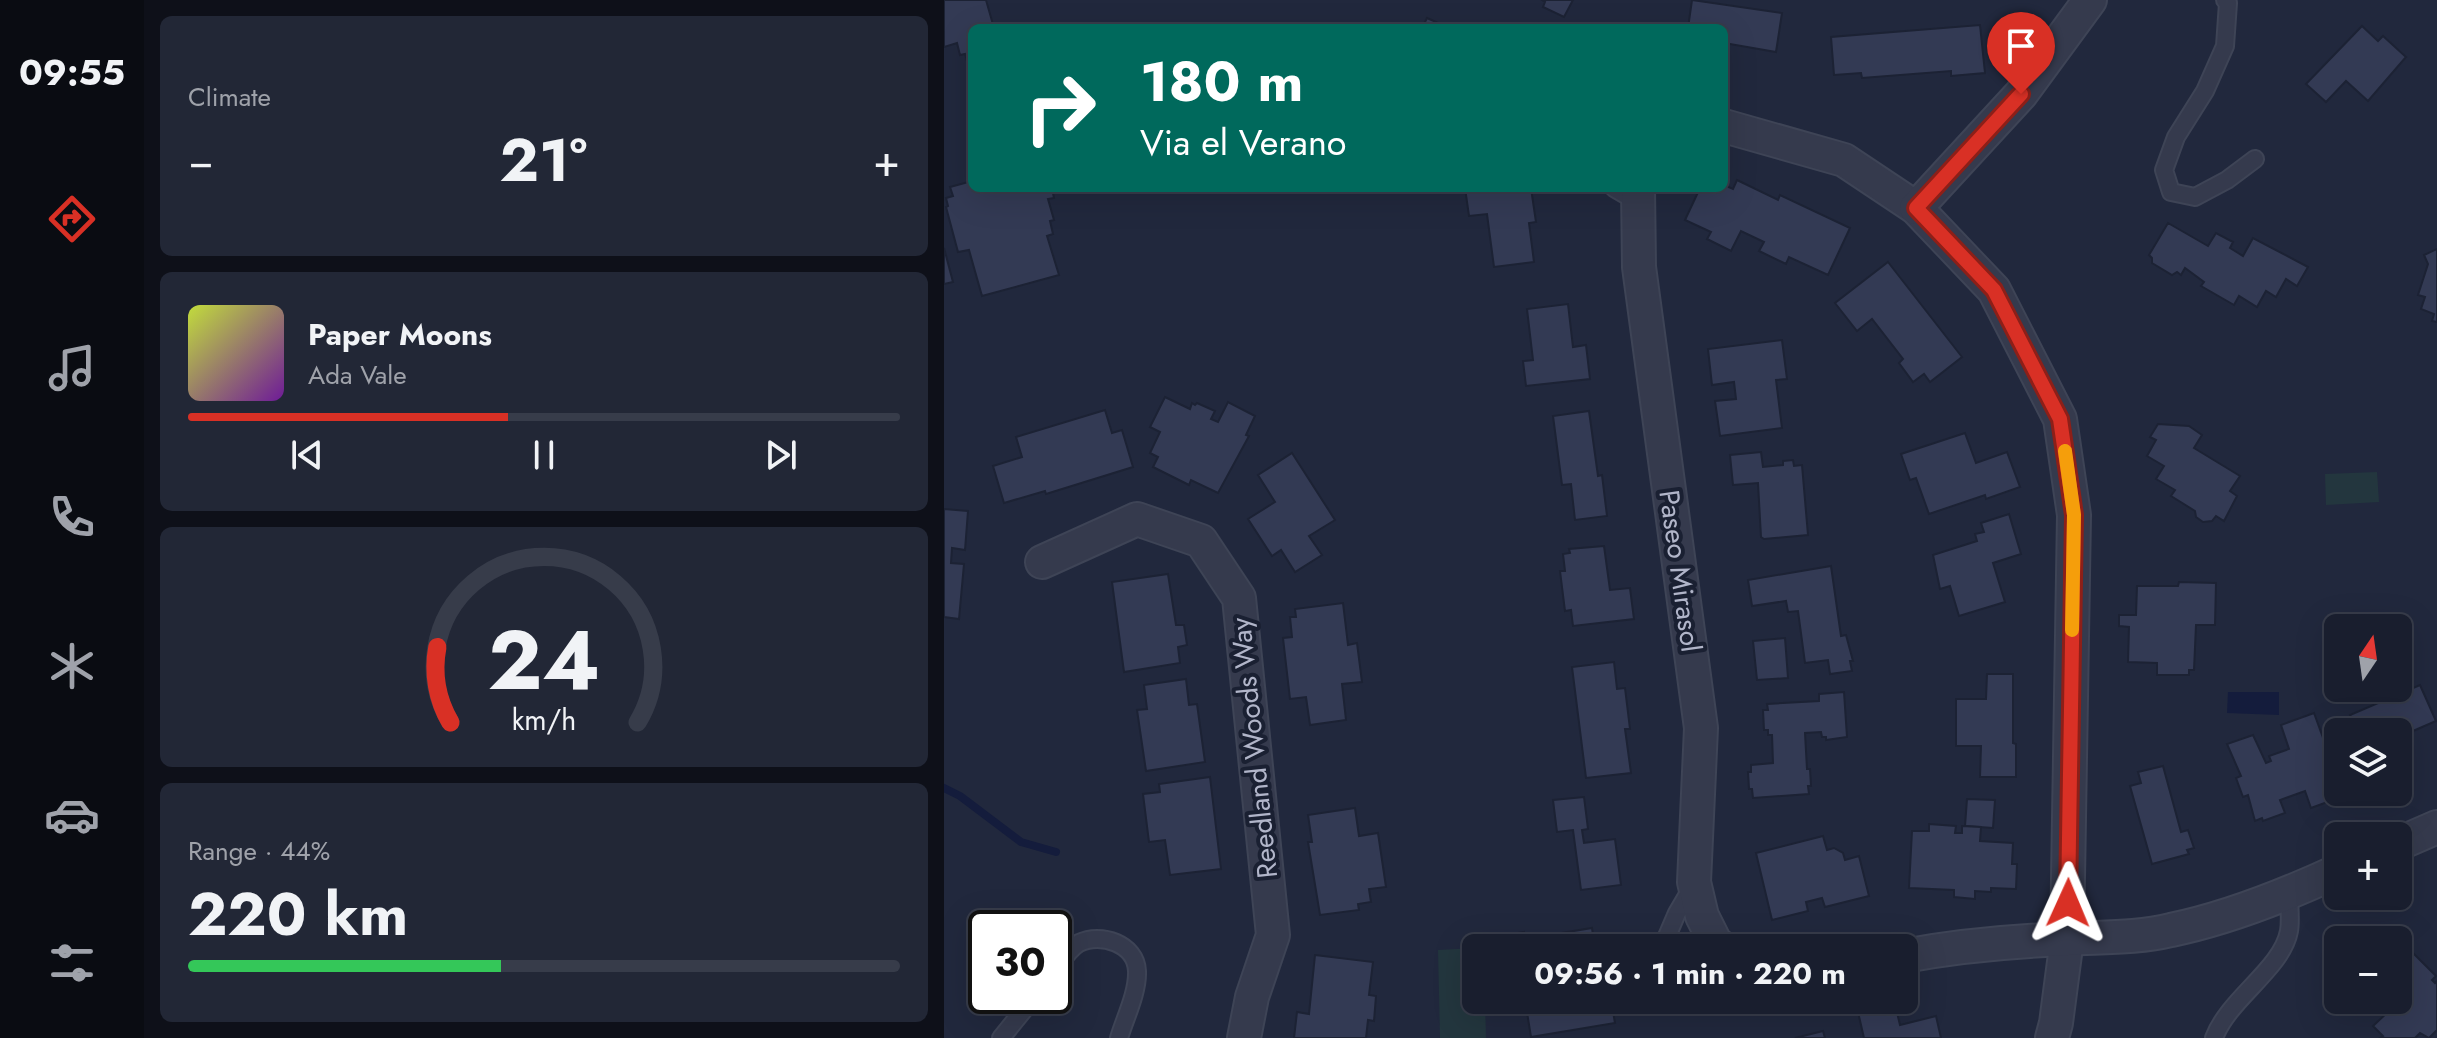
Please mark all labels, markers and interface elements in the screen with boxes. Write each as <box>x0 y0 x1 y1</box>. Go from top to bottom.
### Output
pin <box>1987 12 2055 94</box>
icon: arrive <box>1999 24 2043 68</box>
text: 180 m <box>1140 41 1303 122</box>
text: 09:55 <box>19 46 125 98</box>
icon: right <box>1008 56 1112 160</box>
text: Climate <box>188 78 271 116</box>
text: Via el Verano <box>1140 116 1347 168</box>
text: 21° <box>500 117 587 204</box>
text: − <box>188 129 214 193</box>
text: + <box>873 129 900 193</box>
icon: directions <box>44 191 100 247</box>
text: Paper Moons <box>308 313 492 356</box>
icon: music <box>44 340 100 396</box>
text: Ada Vale <box>308 356 407 394</box>
icon: previous <box>285 433 329 477</box>
icon: pause <box>522 433 566 477</box>
icon: next <box>759 433 803 477</box>
street label: Paseo Mirasol <box>1648 487 1712 655</box>
icon: phone <box>44 489 100 545</box>
text: 24 <box>488 599 600 719</box>
north arrow <box>2324 614 2412 702</box>
map controls <box>2324 614 2412 1014</box>
street label: Reedland Woods Way <box>1220 615 1288 880</box>
icon: climate <box>44 638 100 694</box>
text: km/h <box>512 699 576 741</box>
button: layers <box>2324 718 2412 806</box>
icon: car <box>44 787 100 843</box>
button: + <box>2324 822 2412 910</box>
text: Range · 44% <box>188 832 330 870</box>
position arrow <box>2026 861 2110 945</box>
text: 220 km <box>188 871 408 958</box>
speed limit sign: 30 <box>968 910 1072 1014</box>
button: − <box>2324 926 2412 1014</box>
icon: filters <box>44 935 100 991</box>
text: 09:56 · 1 min · 220 m <box>1534 952 1846 995</box>

